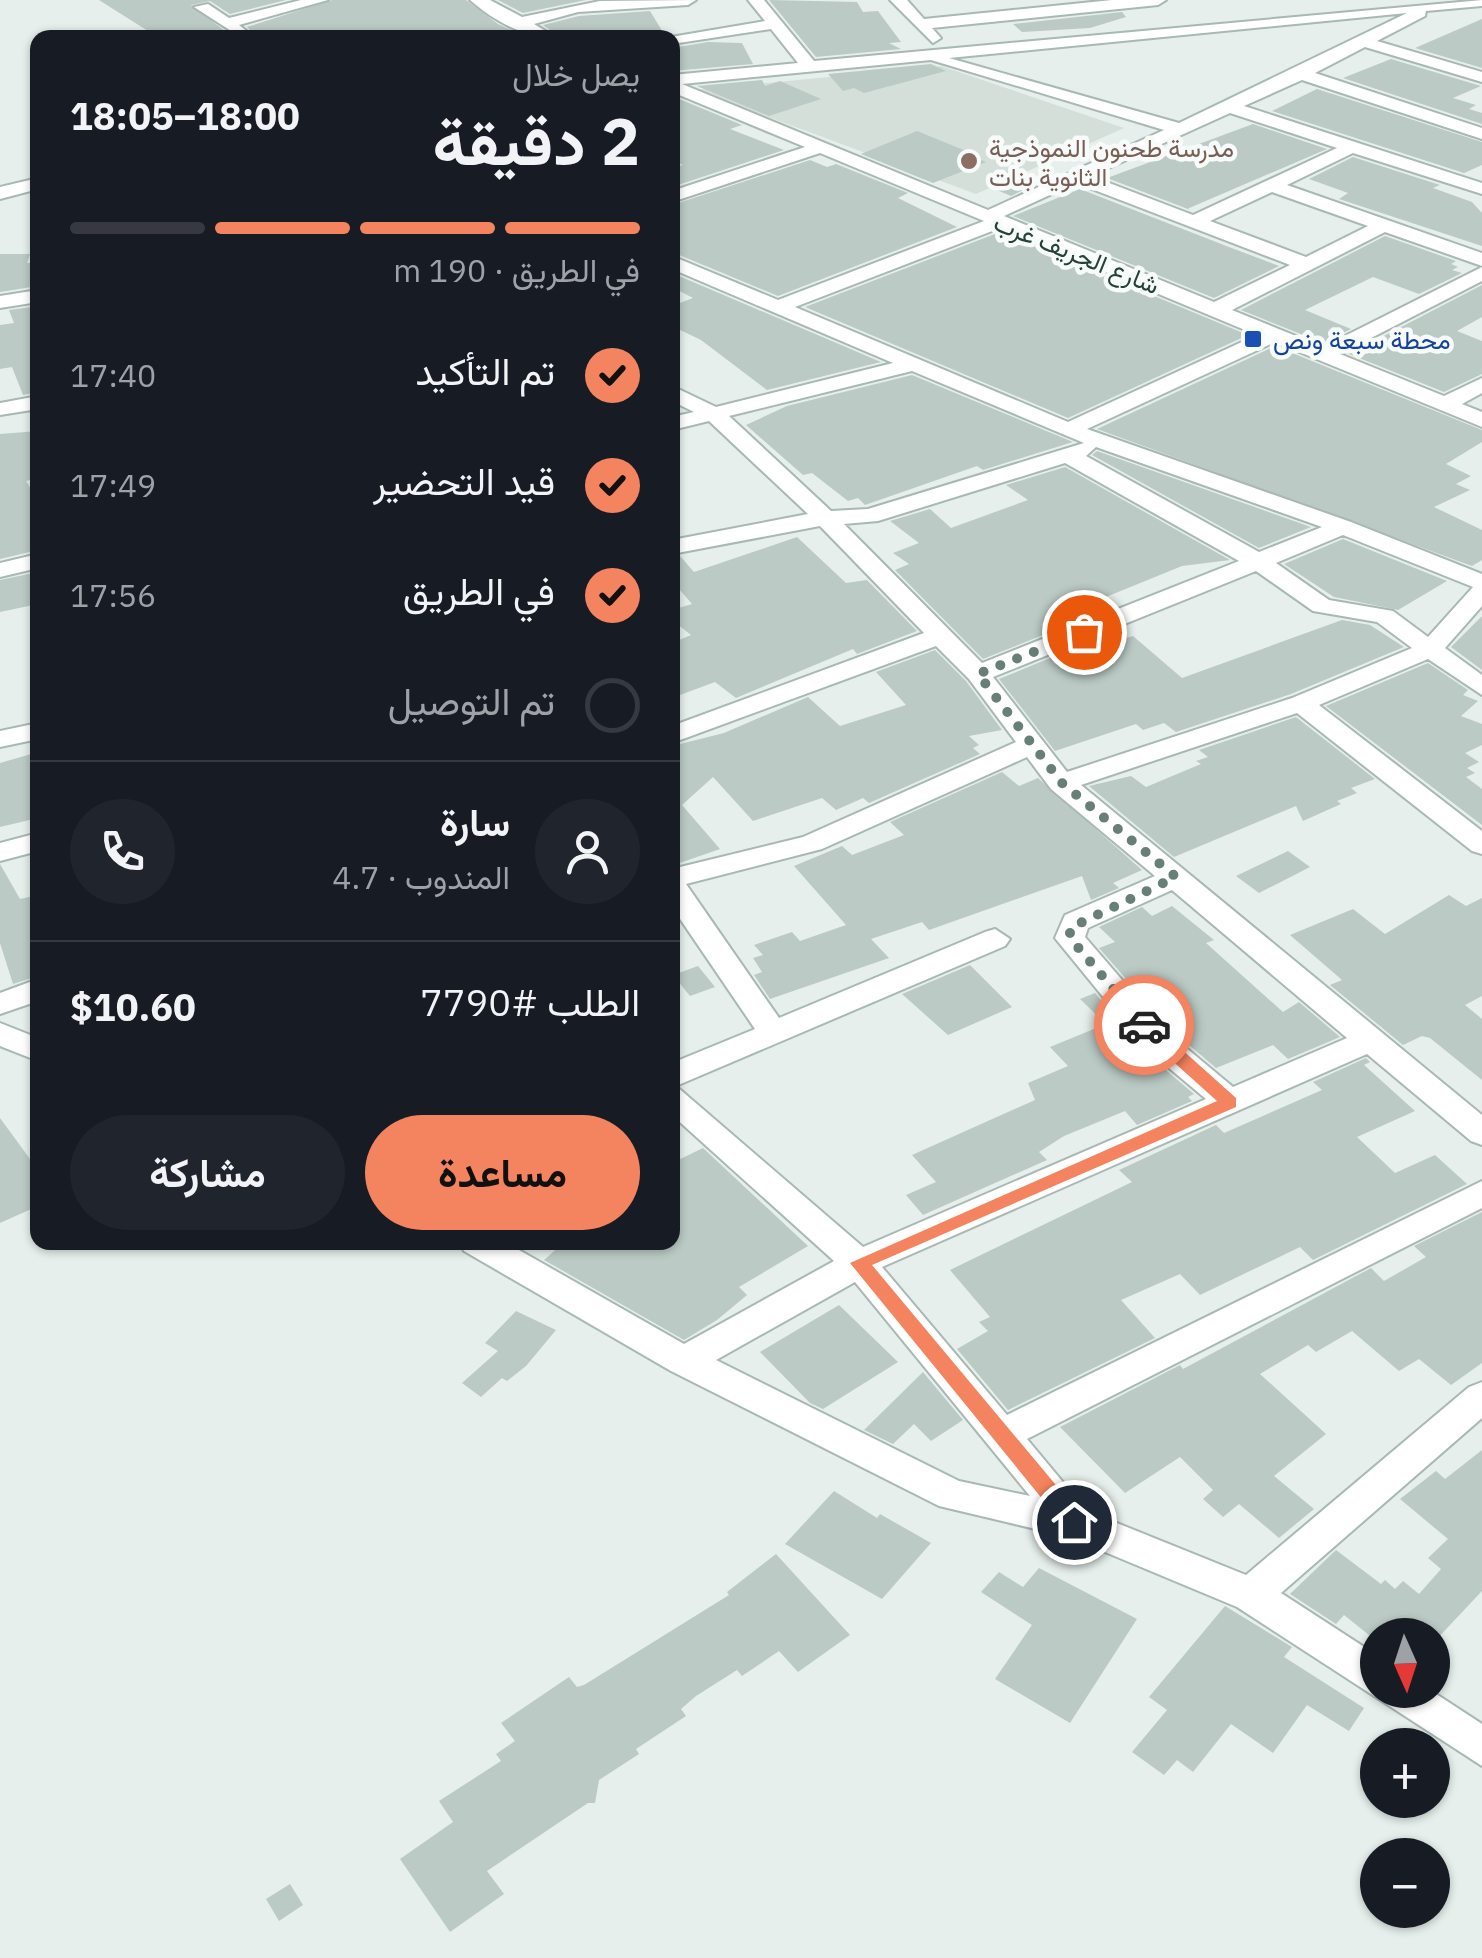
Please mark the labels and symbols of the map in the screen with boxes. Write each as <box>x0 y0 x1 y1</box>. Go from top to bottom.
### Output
place label: مدرسة طحنون النموذجية الثانوية بنات <box>989 131 1234 193</box>
marker: مدرسة طحنون النموذجية الثانوية بنات <box>958 150 980 172</box>
street label: شارع الجريف غرب <box>989 205 1164 302</box>
place label: محطة سبعة ونص <box>1273 323 1451 356</box>
marker: محطة سبعة ونص <box>1242 328 1264 350</box>
pin <box>1042 590 1127 675</box>
courier <box>1094 975 1194 1075</box>
pin <box>1032 1480 1117 1565</box>
north arrow <box>1360 1618 1450 1708</box>

